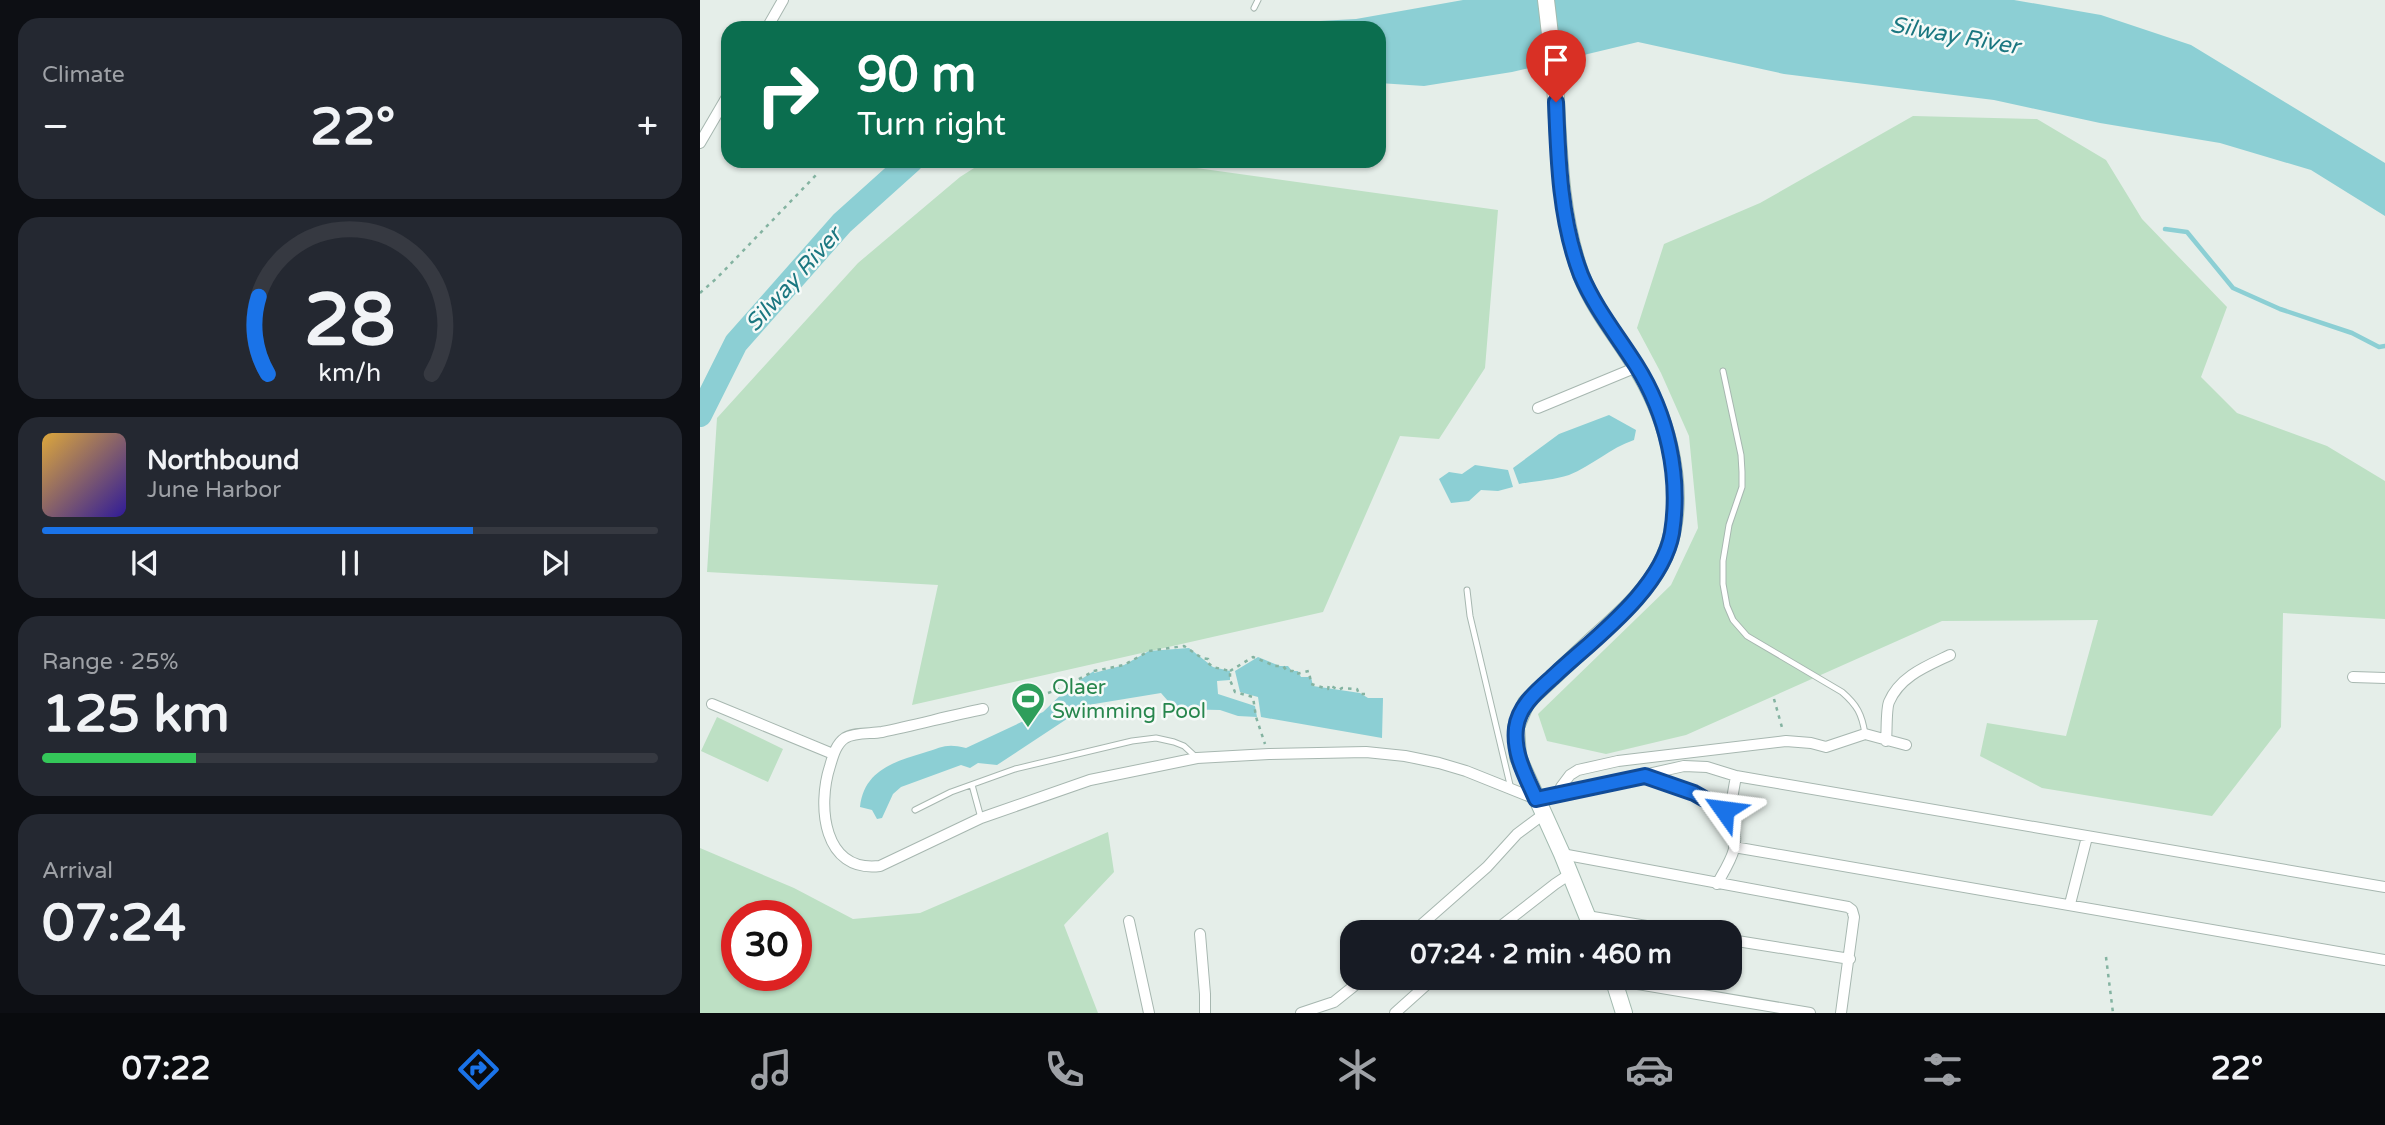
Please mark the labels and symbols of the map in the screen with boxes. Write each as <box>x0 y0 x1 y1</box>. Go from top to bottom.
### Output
water label: Silway River <box>1888 11 2025 62</box>
pin <box>1526 30 1586 102</box>
water label: Silway River <box>740 219 850 338</box>
place label: Olaer Swimming Pool <box>1052 675 1206 724</box>
sports icon: Olaer Swimming Pool <box>1009 680 1047 729</box>
position arrow <box>1687 773 1761 847</box>
speed limit sign: 30 <box>721 900 812 991</box>

